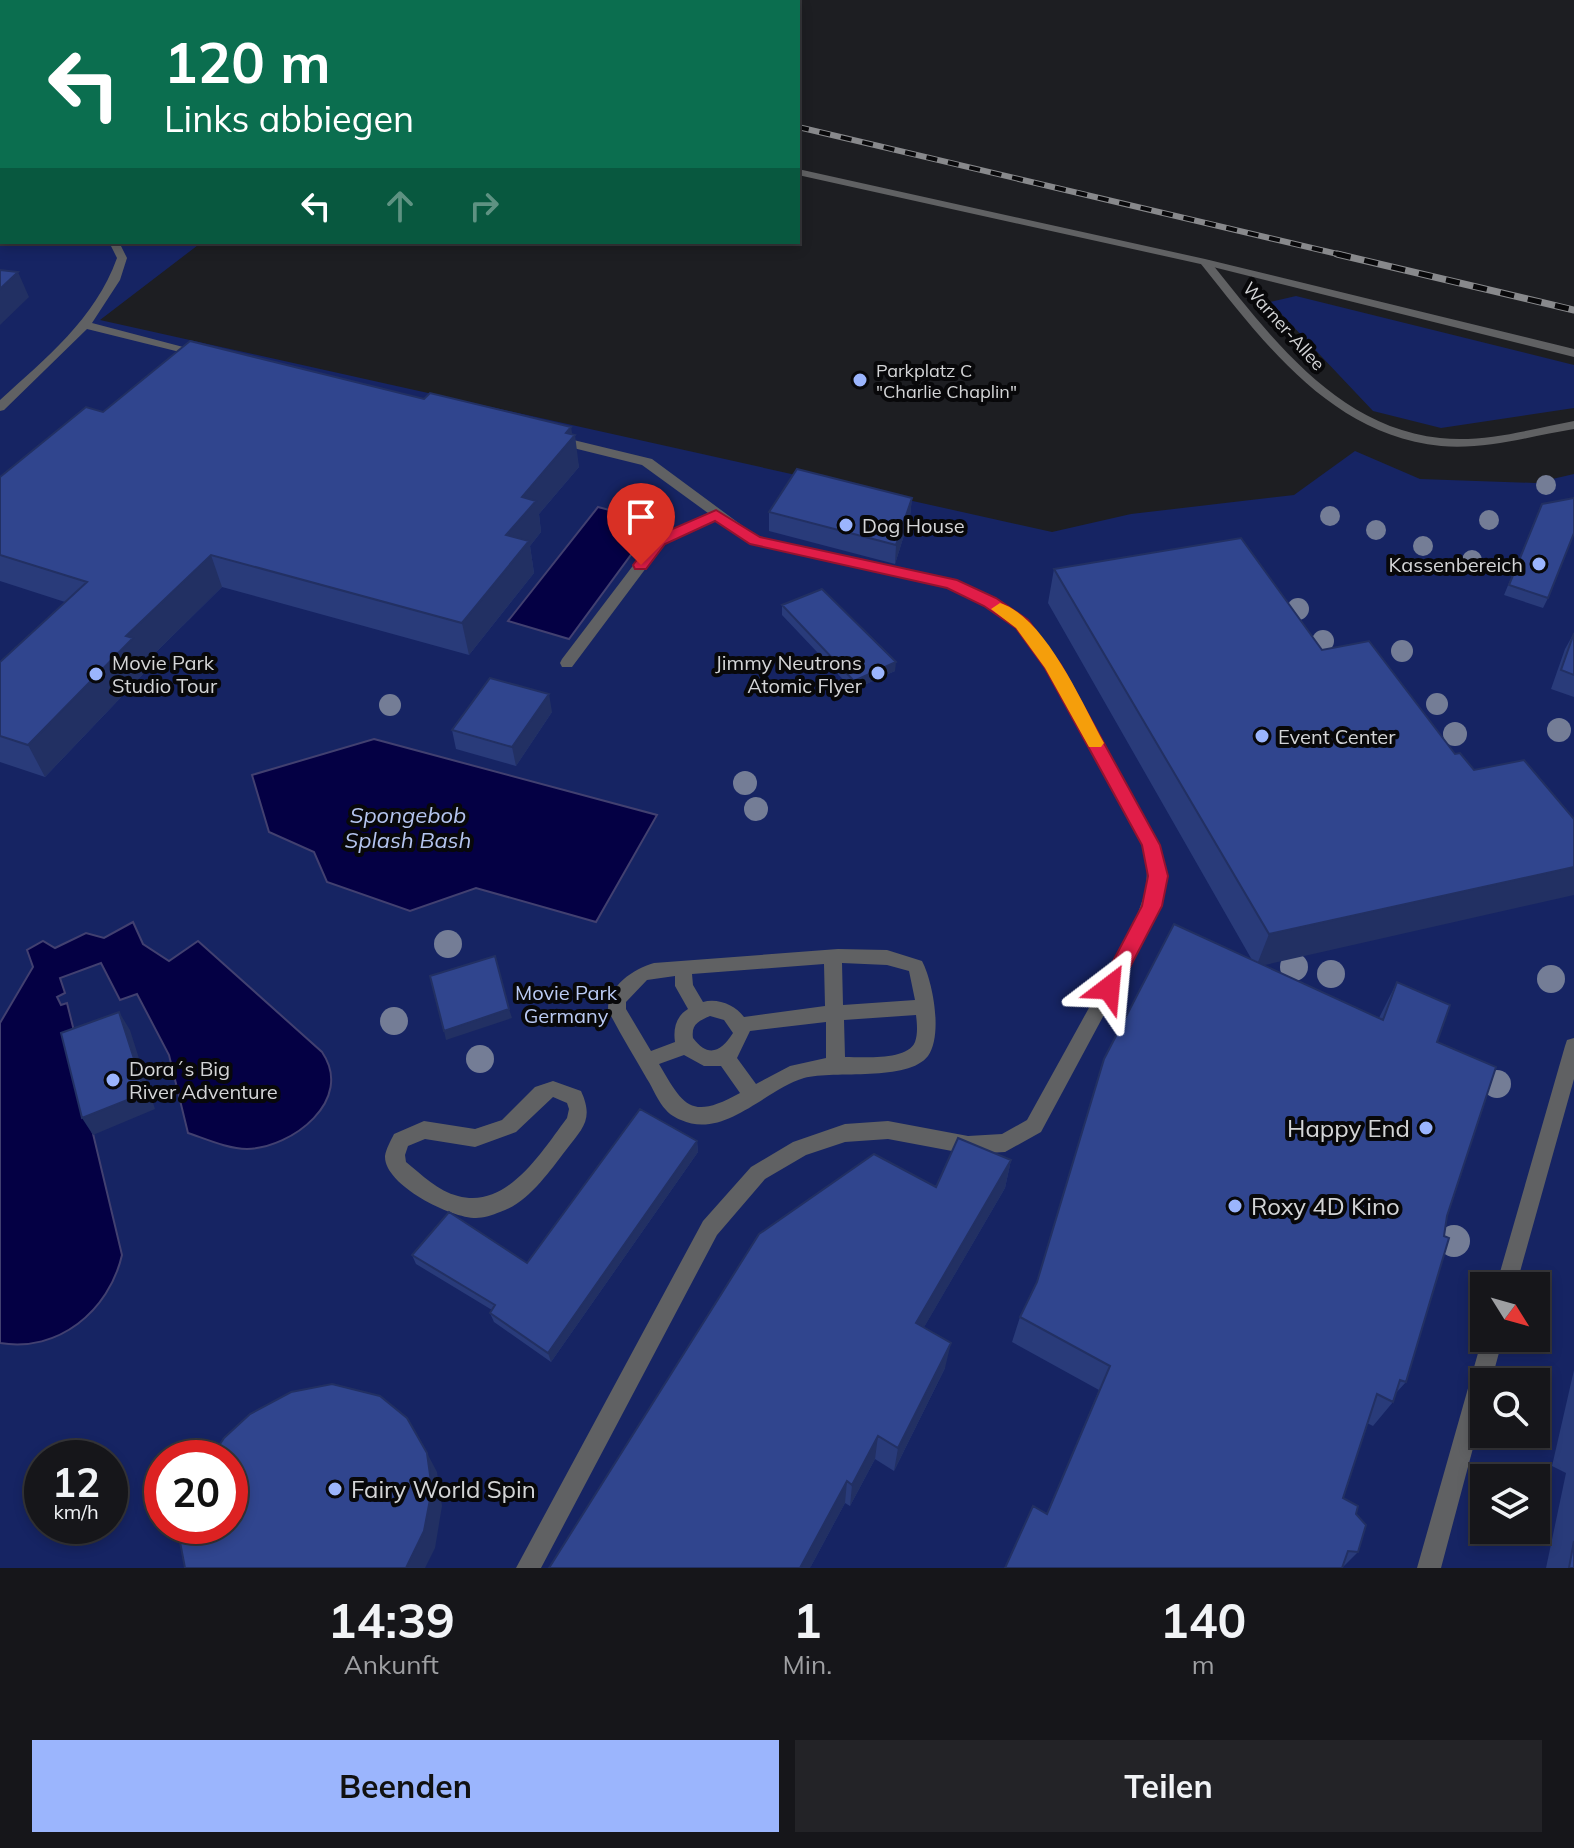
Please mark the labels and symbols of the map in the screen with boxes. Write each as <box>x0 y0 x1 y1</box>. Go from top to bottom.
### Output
street label: Warner-Allee <box>1238 277 1330 375</box>
place label: Parkplatz C "Charlie Chaplin" <box>876 359 1017 403</box>
marker: Parkplatz C "Charlie Chaplin" <box>851 371 869 389</box>
pin <box>607 483 675 565</box>
place label: Dog House <box>862 513 965 538</box>
marker: Dog House <box>837 516 855 534</box>
place label: Kassenbereich <box>1389 552 1523 577</box>
marker: Kassenbereich <box>1530 555 1548 573</box>
place label: Movie Park Studio Tour <box>112 650 218 698</box>
place label: Jimmy Neutrons Atomic Flyer <box>715 650 863 698</box>
marker: Jimmy Neutrons Atomic Flyer <box>869 664 887 682</box>
marker: Movie Park Studio Tour <box>87 665 105 683</box>
place label: Event Center <box>1278 724 1396 749</box>
marker: Event Center <box>1253 727 1271 745</box>
water label: Spongebob Splash Bash <box>345 801 471 854</box>
position arrow <box>1067 946 1151 1030</box>
park label: Movie Park Germany <box>515 980 618 1028</box>
place label: Dora´s Big River Adventure <box>129 1056 278 1104</box>
marker: Dora´s Big River Adventure <box>104 1071 122 1089</box>
place label: Happy End <box>1287 1113 1410 1143</box>
marker: Happy End <box>1417 1119 1435 1137</box>
place label: Roxy 4D Kino <box>1251 1191 1400 1221</box>
marker: Roxy 4D Kino <box>1226 1197 1244 1215</box>
north arrow <box>1470 1272 1550 1352</box>
speed limit sign: 20 <box>144 1440 248 1544</box>
place label: Fairy World Spin <box>351 1474 536 1504</box>
marker: Fairy World Spin <box>326 1480 344 1498</box>

